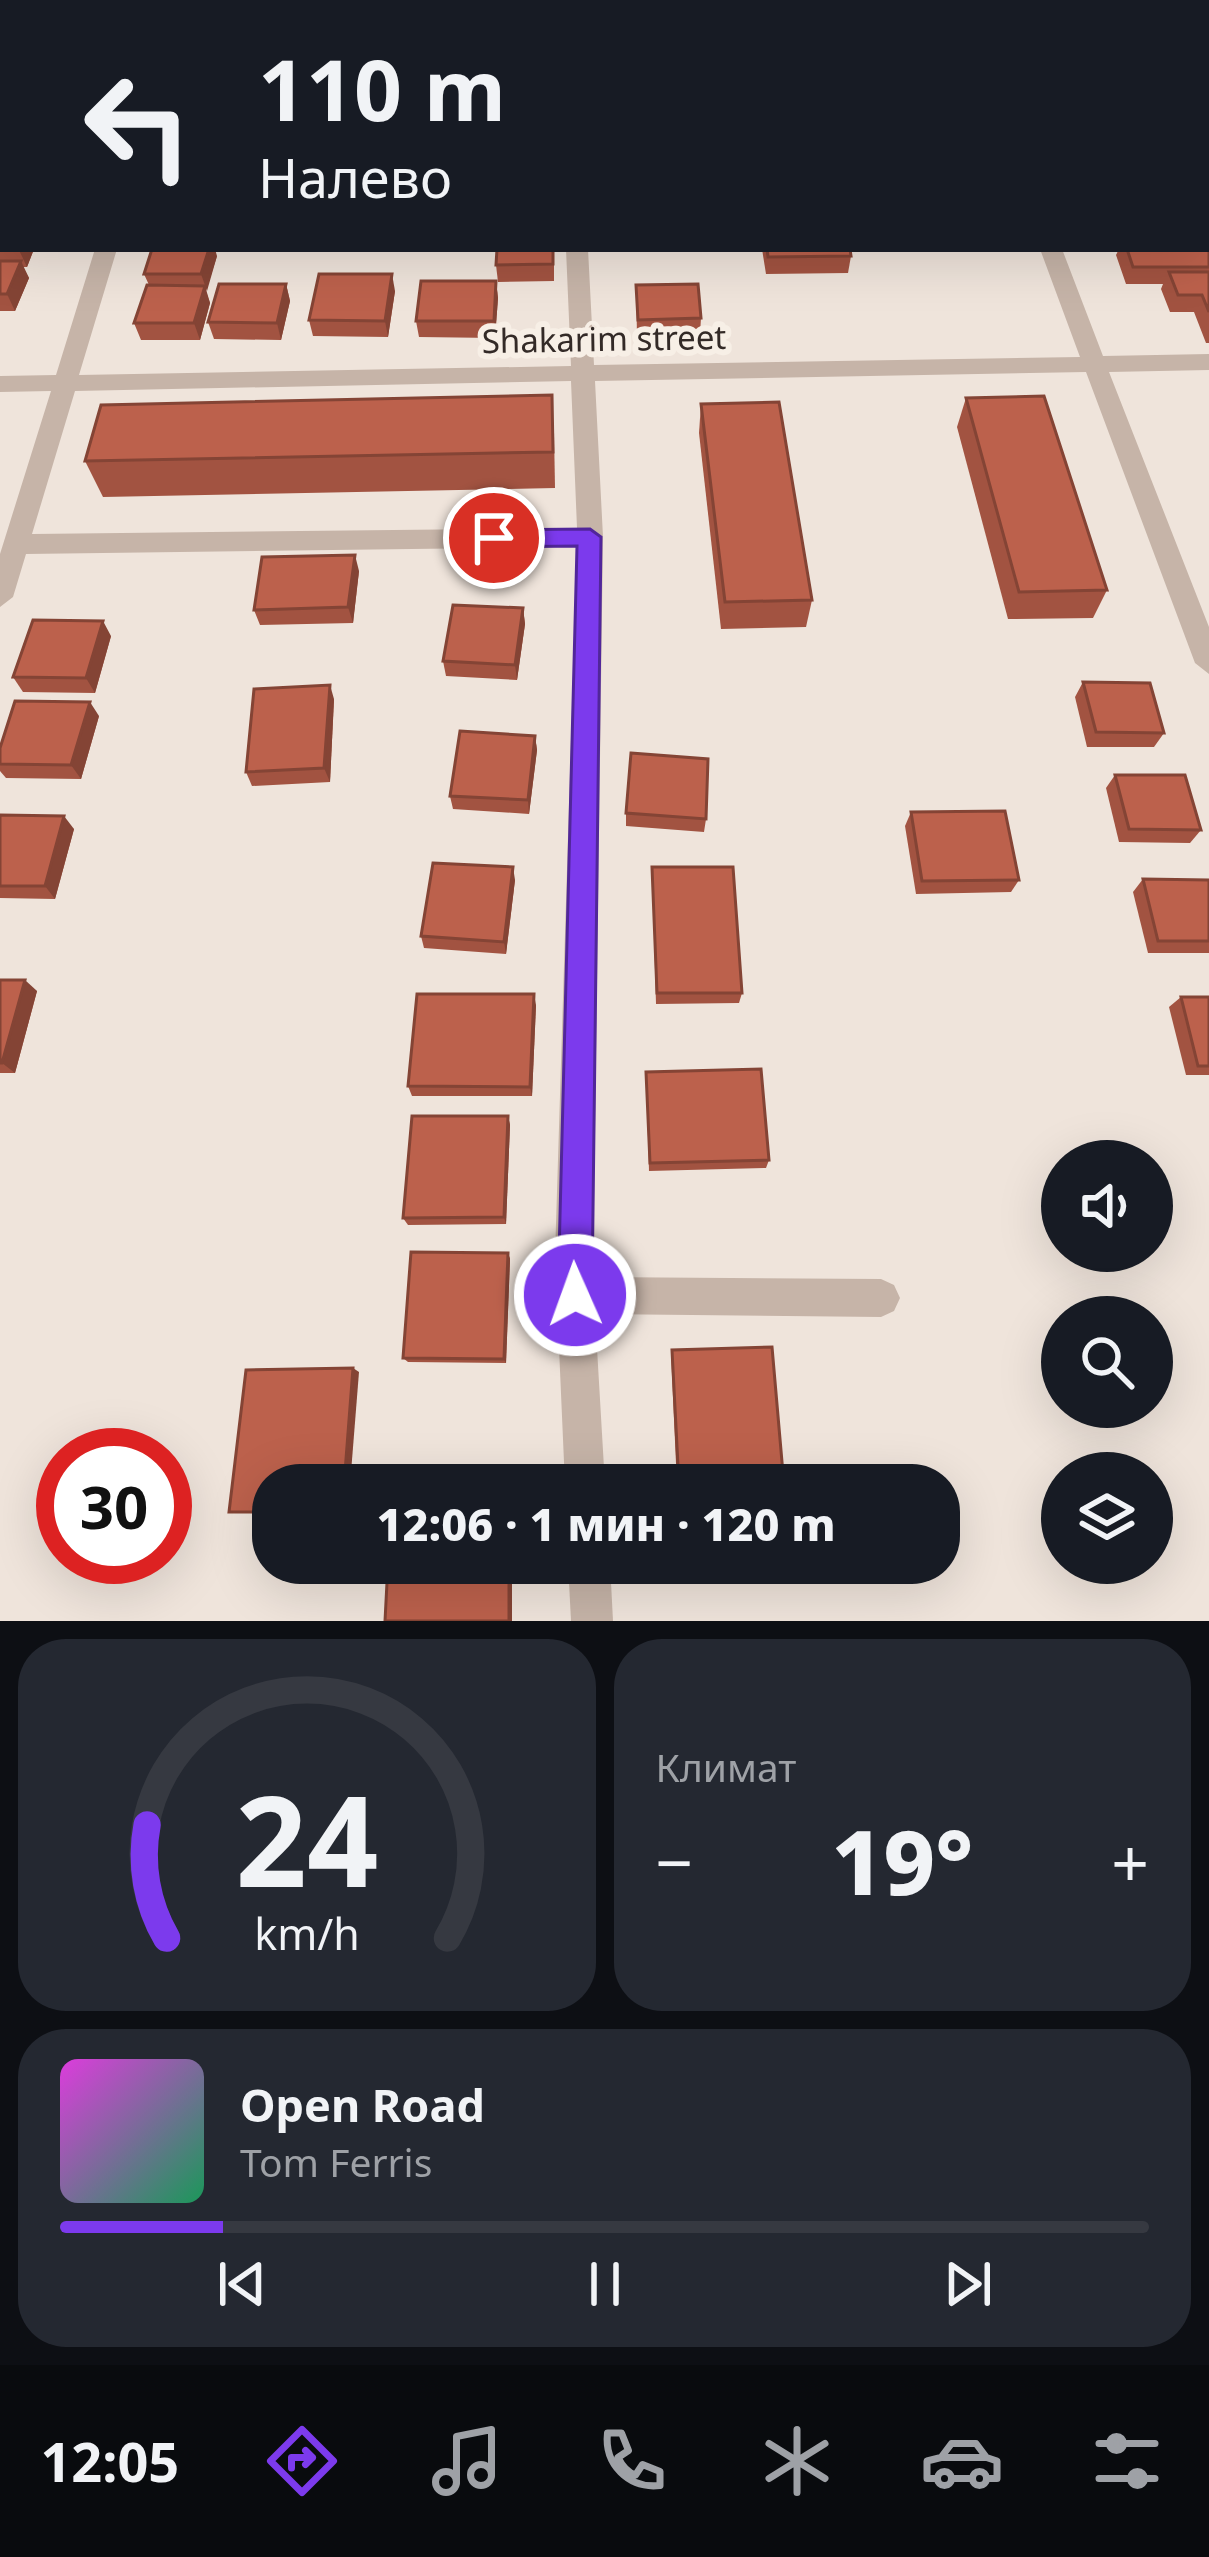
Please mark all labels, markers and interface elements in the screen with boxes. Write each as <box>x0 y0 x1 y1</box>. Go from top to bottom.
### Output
text: 110 m <box>258 31 506 146</box>
icon: left <box>60 48 216 204</box>
text: Налево <box>258 140 452 214</box>
street label: Shakarim street <box>481 314 727 363</box>
pin <box>443 487 545 589</box>
icon: arrive <box>461 505 527 571</box>
map controls <box>1041 1140 1173 1584</box>
button: sound <box>1041 1140 1173 1272</box>
position arrow <box>512 1232 638 1358</box>
button: search <box>1041 1296 1173 1428</box>
speed limit sign: 30 <box>36 1428 192 1584</box>
button: layers <box>1041 1452 1173 1584</box>
text: 12:06 · 1 мин · 120 m <box>376 1493 836 1554</box>
text: Климат <box>656 1740 796 1793</box>
text: 24 <box>235 1754 378 1924</box>
text: 19° <box>831 1799 973 1921</box>
text: − <box>656 1816 693 1906</box>
text: + <box>1111 1816 1149 1906</box>
text: km/h <box>254 1904 359 1963</box>
text: Open Road <box>240 2074 485 2135</box>
text: Tom Ferris <box>240 2135 432 2188</box>
icon: previous <box>209 2251 275 2317</box>
icon: pause <box>572 2251 638 2317</box>
icon: next <box>935 2251 1001 2317</box>
icon: directions <box>260 2419 344 2503</box>
icon: music <box>425 2419 509 2503</box>
icon: phone <box>590 2419 674 2503</box>
icon: climate <box>755 2419 839 2503</box>
icon: car <box>920 2419 1004 2503</box>
icon: filters <box>1085 2419 1169 2503</box>
text: 12:05 <box>40 2424 179 2498</box>

